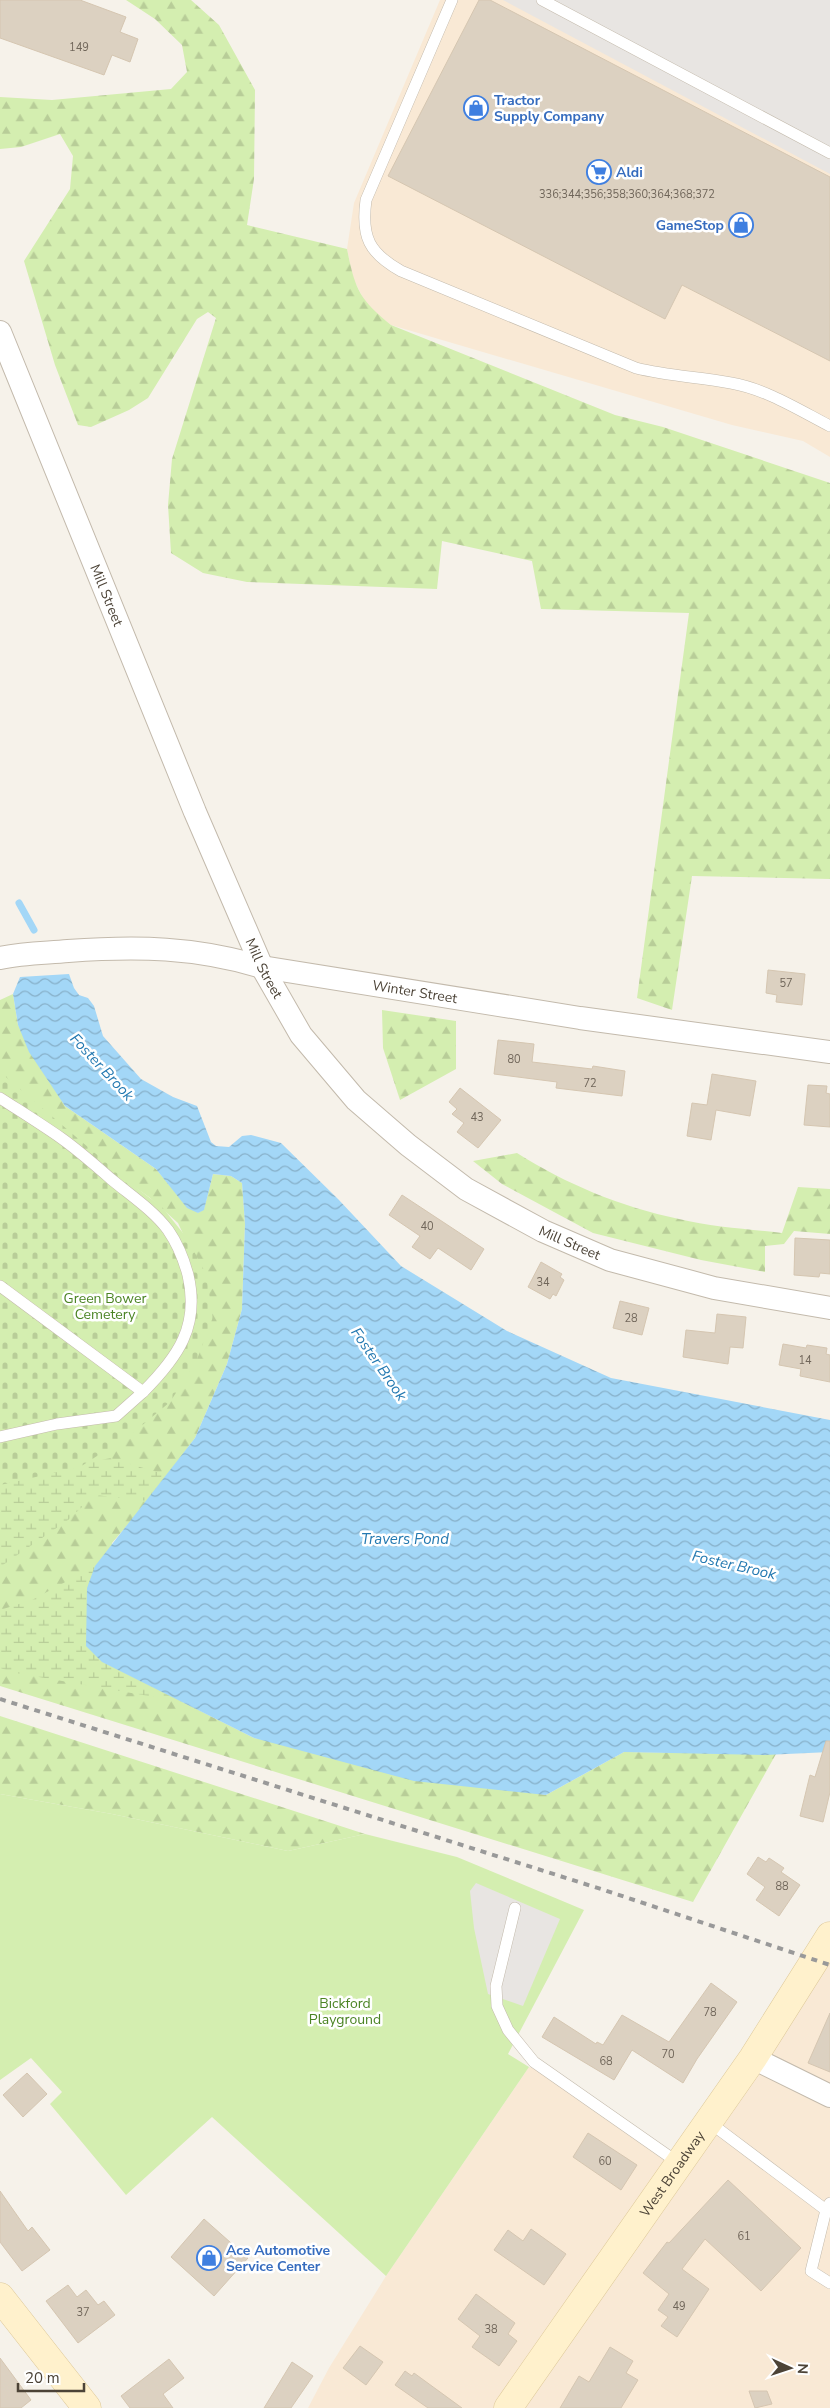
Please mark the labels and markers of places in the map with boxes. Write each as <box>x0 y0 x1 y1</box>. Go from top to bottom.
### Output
place label: Tractor Supply Company <box>494 91 605 126</box>
shop icon: Tractor Supply Company <box>463 95 489 121</box>
supermarket icon: Aldi <box>586 159 612 185</box>
place label: Aldi <box>616 163 643 182</box>
shop icon: GameStop <box>728 212 754 238</box>
place label: GameStop <box>656 216 724 235</box>
place label: Ace Automotive Service Center <box>226 2241 331 2276</box>
shop icon: Ace Automotive Service Center <box>196 2245 222 2271</box>

